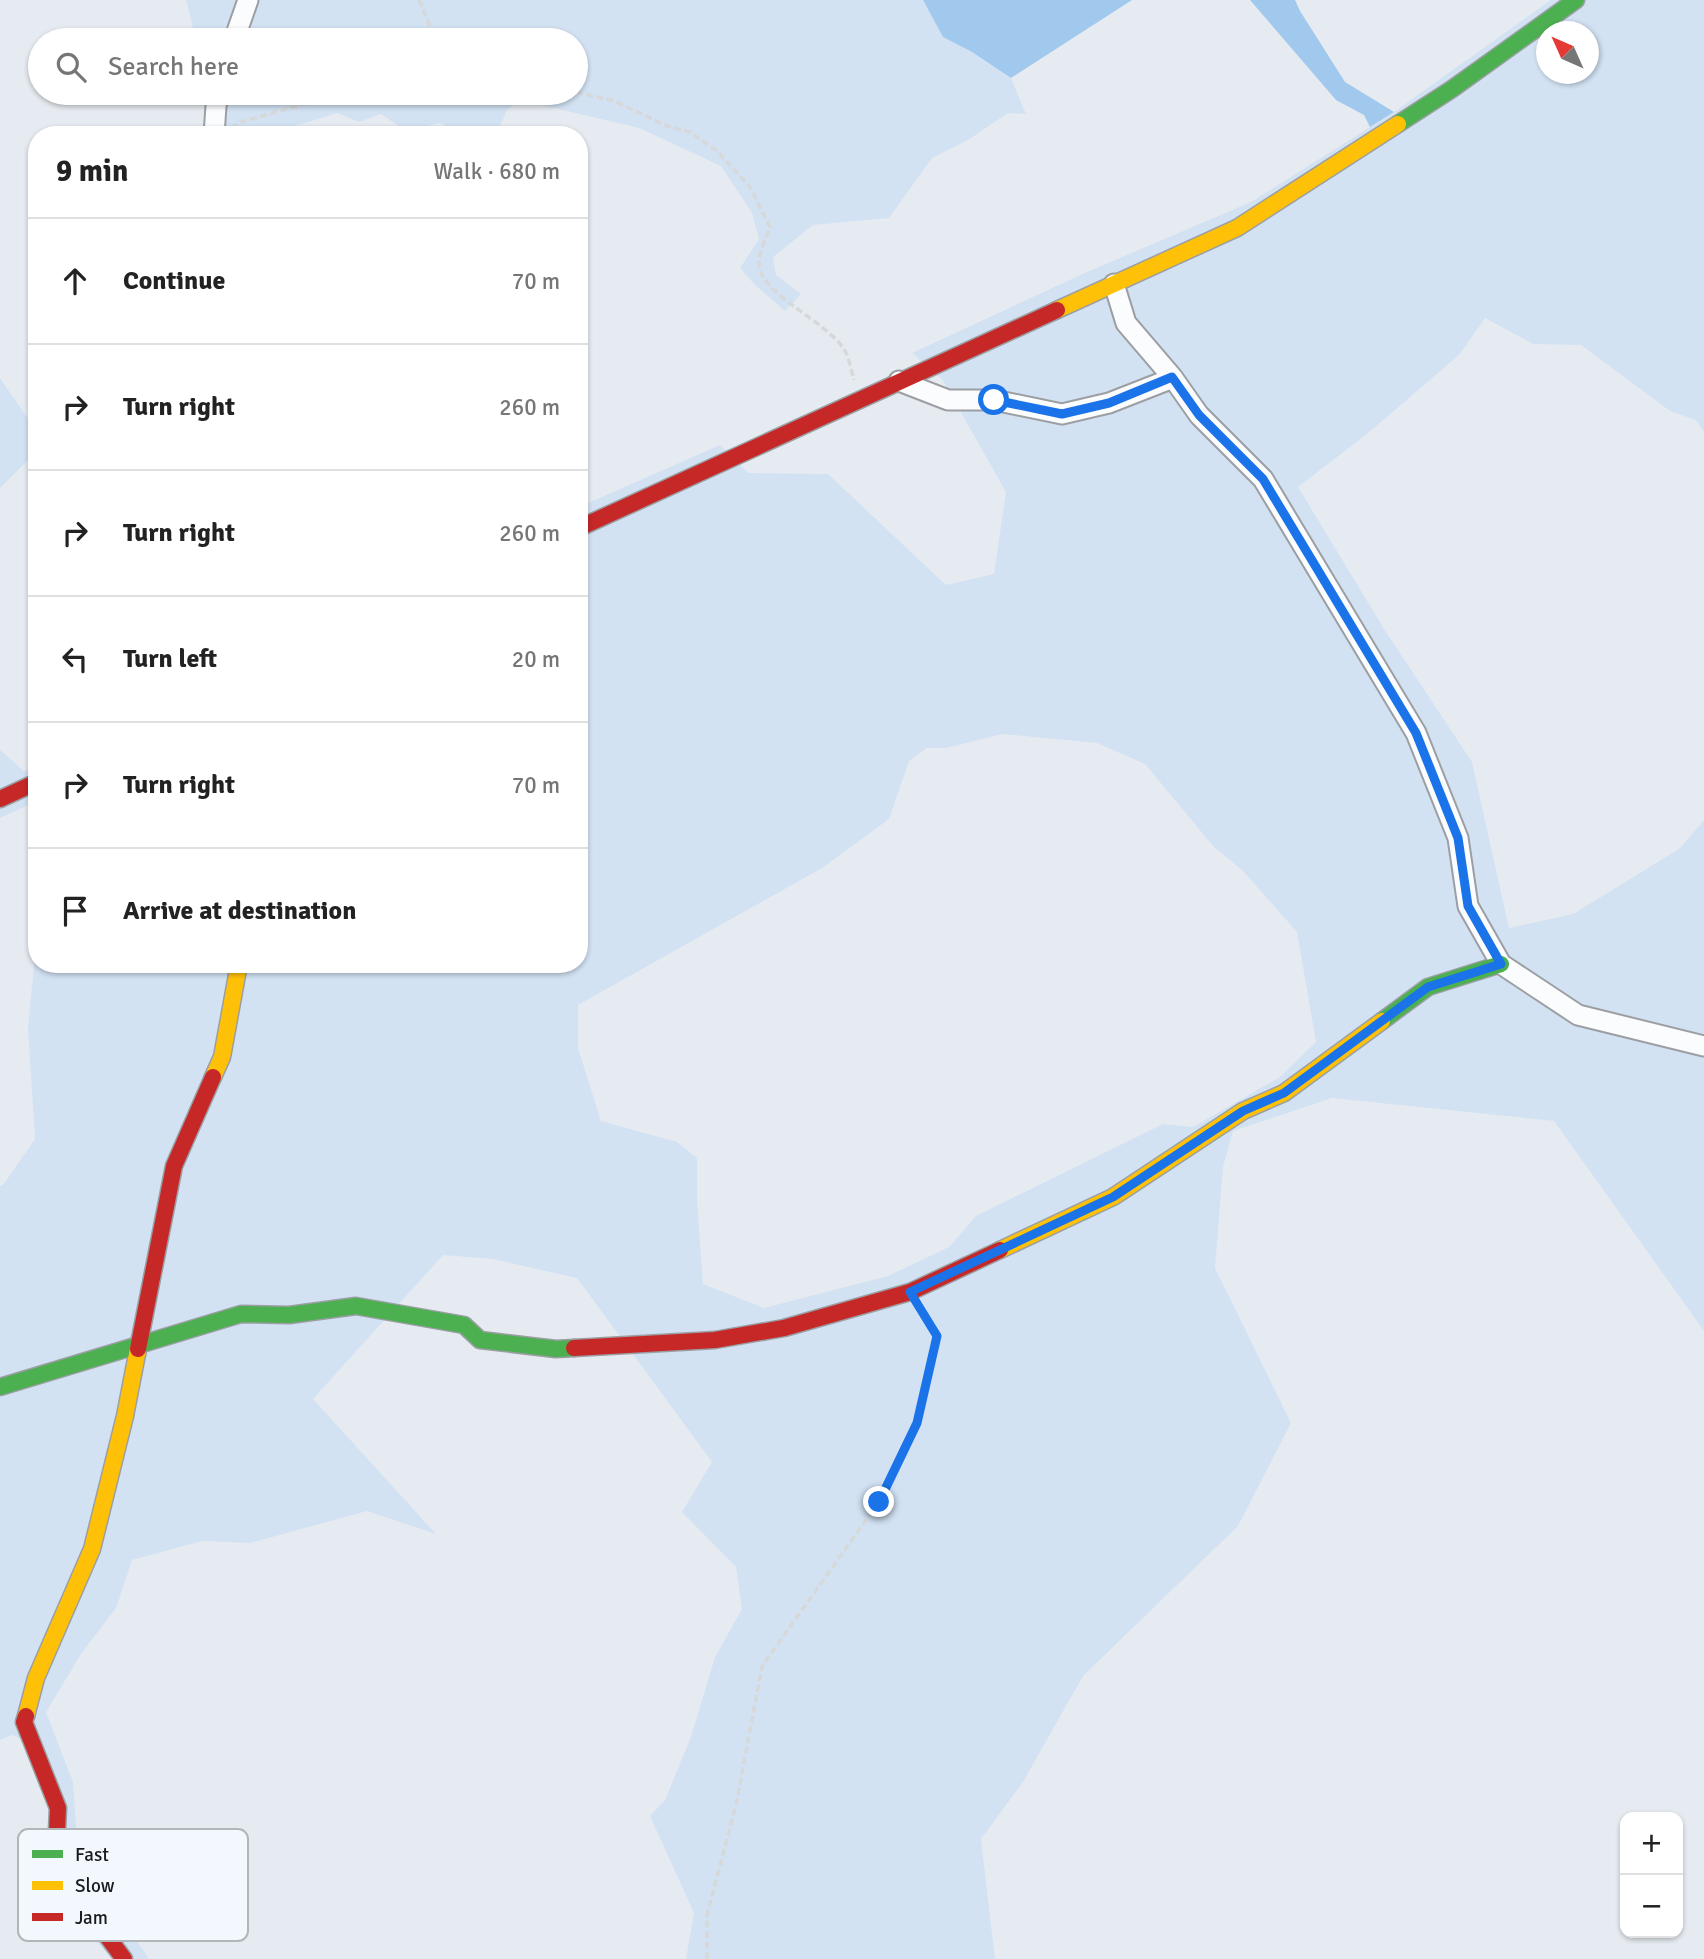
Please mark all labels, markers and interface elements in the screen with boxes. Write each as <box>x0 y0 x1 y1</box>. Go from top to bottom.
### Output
north arrow <box>1536 21 1599 84</box>
search box <box>28 28 588 105</box>
icon: search <box>52 48 90 86</box>
text: Search here <box>108 51 239 83</box>
text: 9 min <box>56 153 128 190</box>
text: Walk · 680 m <box>434 157 560 186</box>
icon: ahead <box>56 262 94 300</box>
text: Continue <box>123 265 225 297</box>
text: 70 m <box>512 267 560 296</box>
route start <box>978 384 1009 415</box>
icon: right <box>56 388 94 426</box>
text: Turn right <box>123 391 235 423</box>
text: 260 m <box>499 393 560 422</box>
icon: right <box>56 514 94 552</box>
text: Turn right <box>123 517 235 549</box>
text: 260 m <box>499 519 560 548</box>
icon: left <box>56 640 94 678</box>
text: Turn left <box>123 643 217 675</box>
text: 20 m <box>512 645 560 674</box>
icon: right <box>56 766 94 804</box>
text: Turn right <box>123 769 235 801</box>
text: 70 m <box>512 771 560 800</box>
icon: arrive <box>56 892 94 930</box>
text: Arrive at destination <box>123 895 356 927</box>
route end <box>863 1486 894 1517</box>
map controls <box>1620 1812 1683 1938</box>
button: + <box>1620 1812 1683 1875</box>
legend <box>18 1829 248 1941</box>
text: Fast <box>75 1843 109 1867</box>
text: Slow <box>75 1874 115 1898</box>
button: − <box>1620 1875 1683 1938</box>
text: Jam <box>75 1906 108 1930</box>

